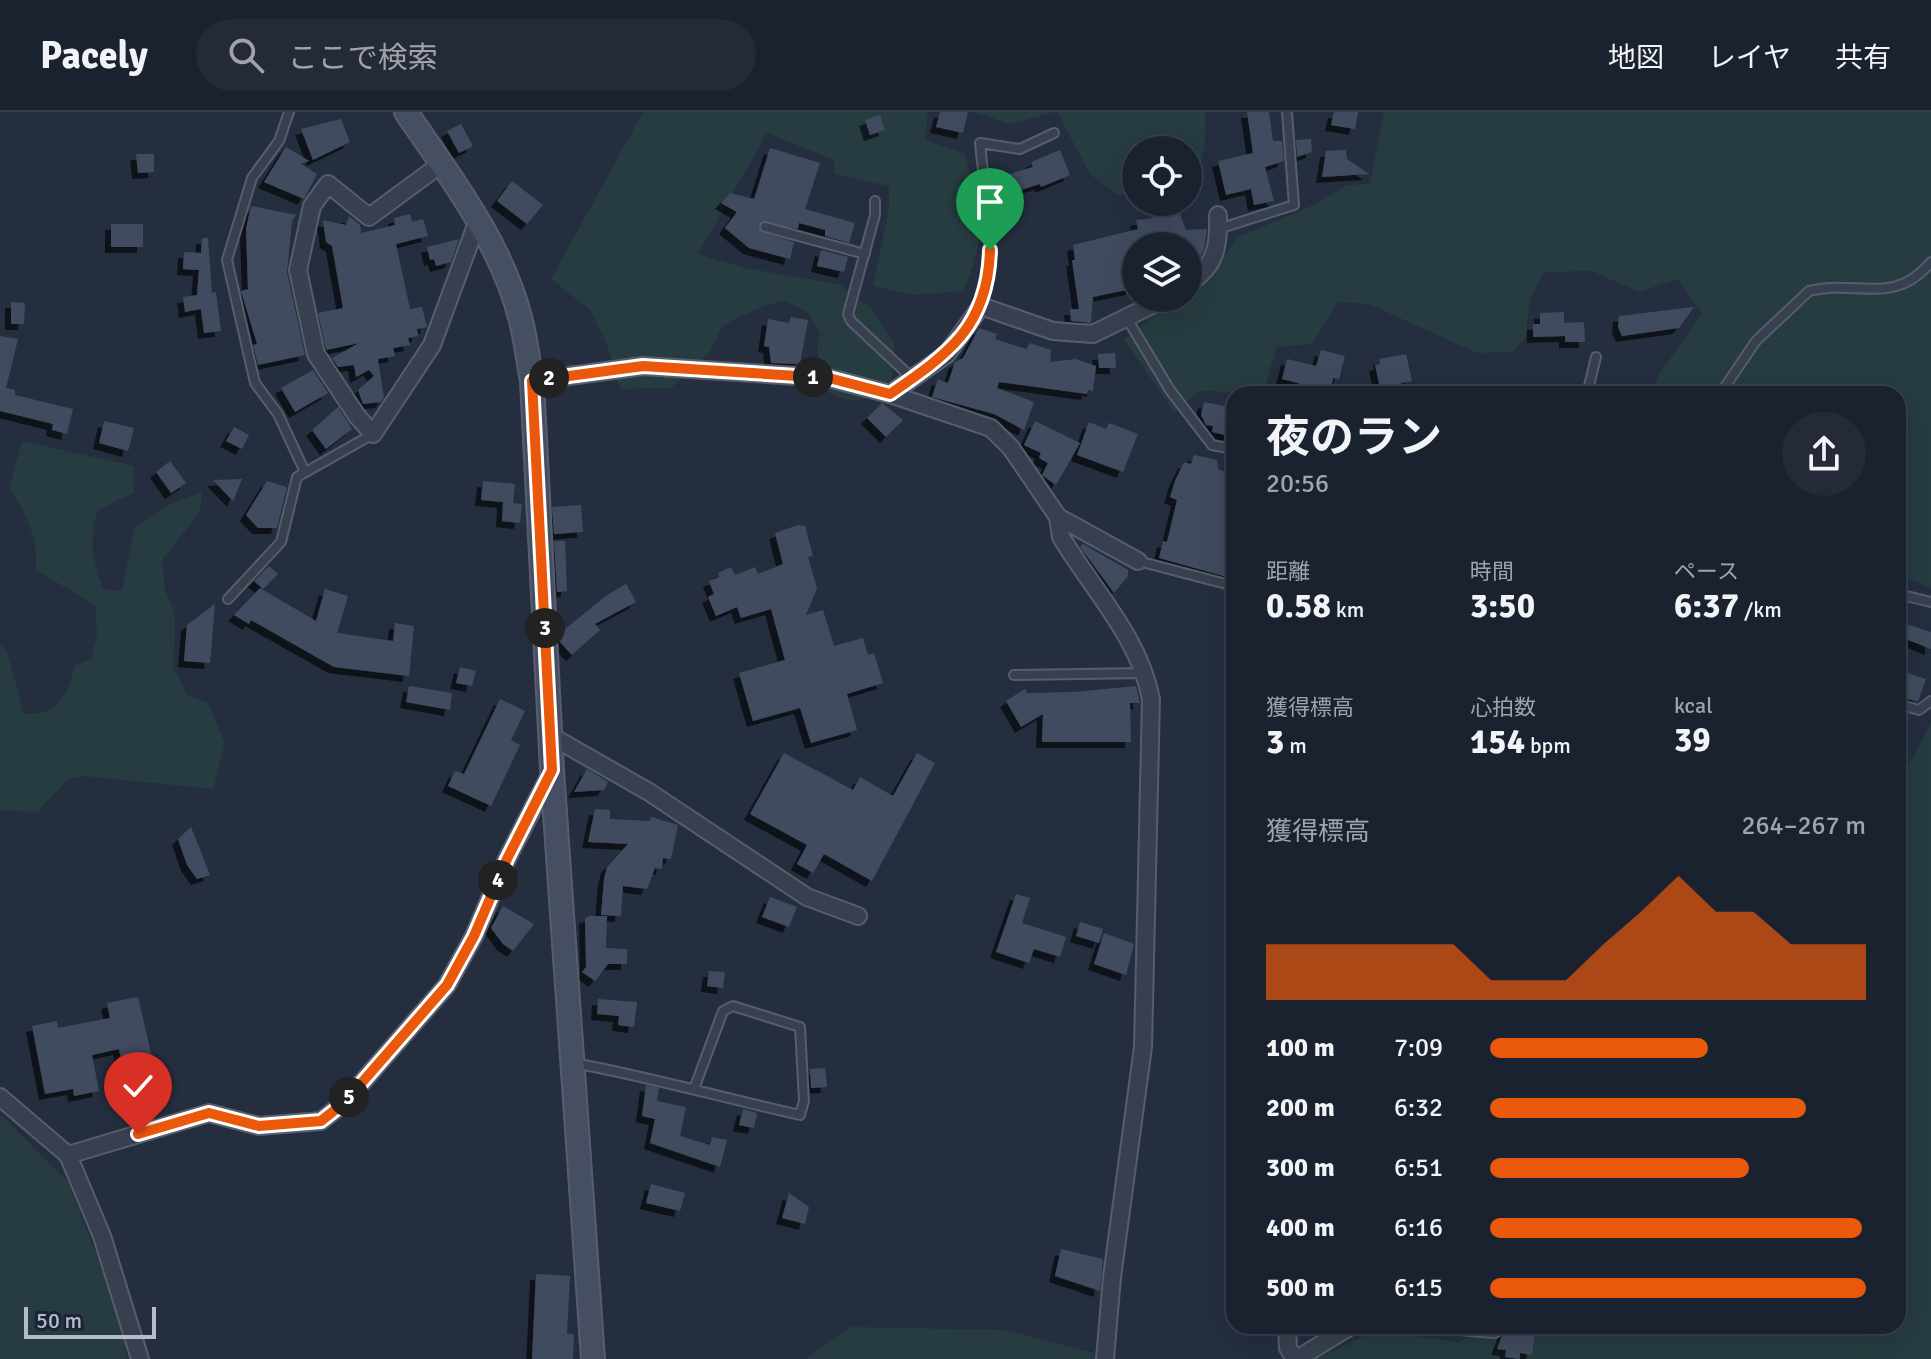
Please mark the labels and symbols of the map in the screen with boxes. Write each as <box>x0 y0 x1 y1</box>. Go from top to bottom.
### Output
pin <box>956 168 1024 250</box>
pin: 1 <box>793 357 833 397</box>
pin: 2 <box>529 358 569 398</box>
pin: 3 <box>525 608 565 648</box>
pin: 4 <box>478 860 518 900</box>
pin <box>104 1052 172 1134</box>
pin: 5 <box>329 1077 369 1117</box>
scale bar <box>24 1303 156 1339</box>

